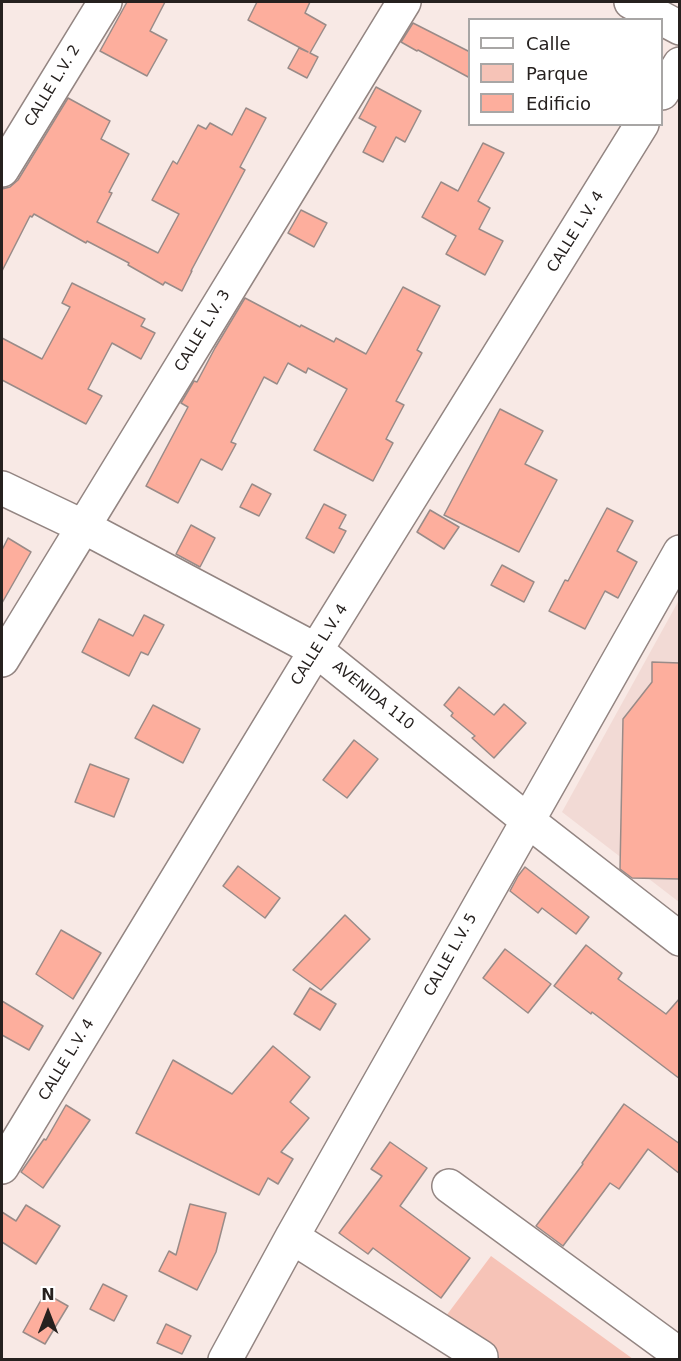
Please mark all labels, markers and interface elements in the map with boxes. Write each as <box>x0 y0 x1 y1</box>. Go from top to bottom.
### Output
legend <box>468 18 663 126</box>
text: Calle <box>526 33 571 54</box>
street label: CALLE L.V. 2 <box>22 42 84 130</box>
text: Parque <box>526 63 588 84</box>
text: Edificio <box>526 93 591 114</box>
street label: CALLE L.V. 4 <box>544 188 608 276</box>
street label: CALLE L.V. 3 <box>172 287 234 375</box>
street label: CALLE L.V. 4 <box>288 601 352 689</box>
street label: AVENIDA 110 <box>329 658 417 734</box>
street label: CALLE L.V. 5 <box>421 910 481 1000</box>
street label: CALLE L.V. 4 <box>36 1016 98 1104</box>
north arrow <box>18 1283 78 1343</box>
text: N <box>41 1285 55 1304</box>

